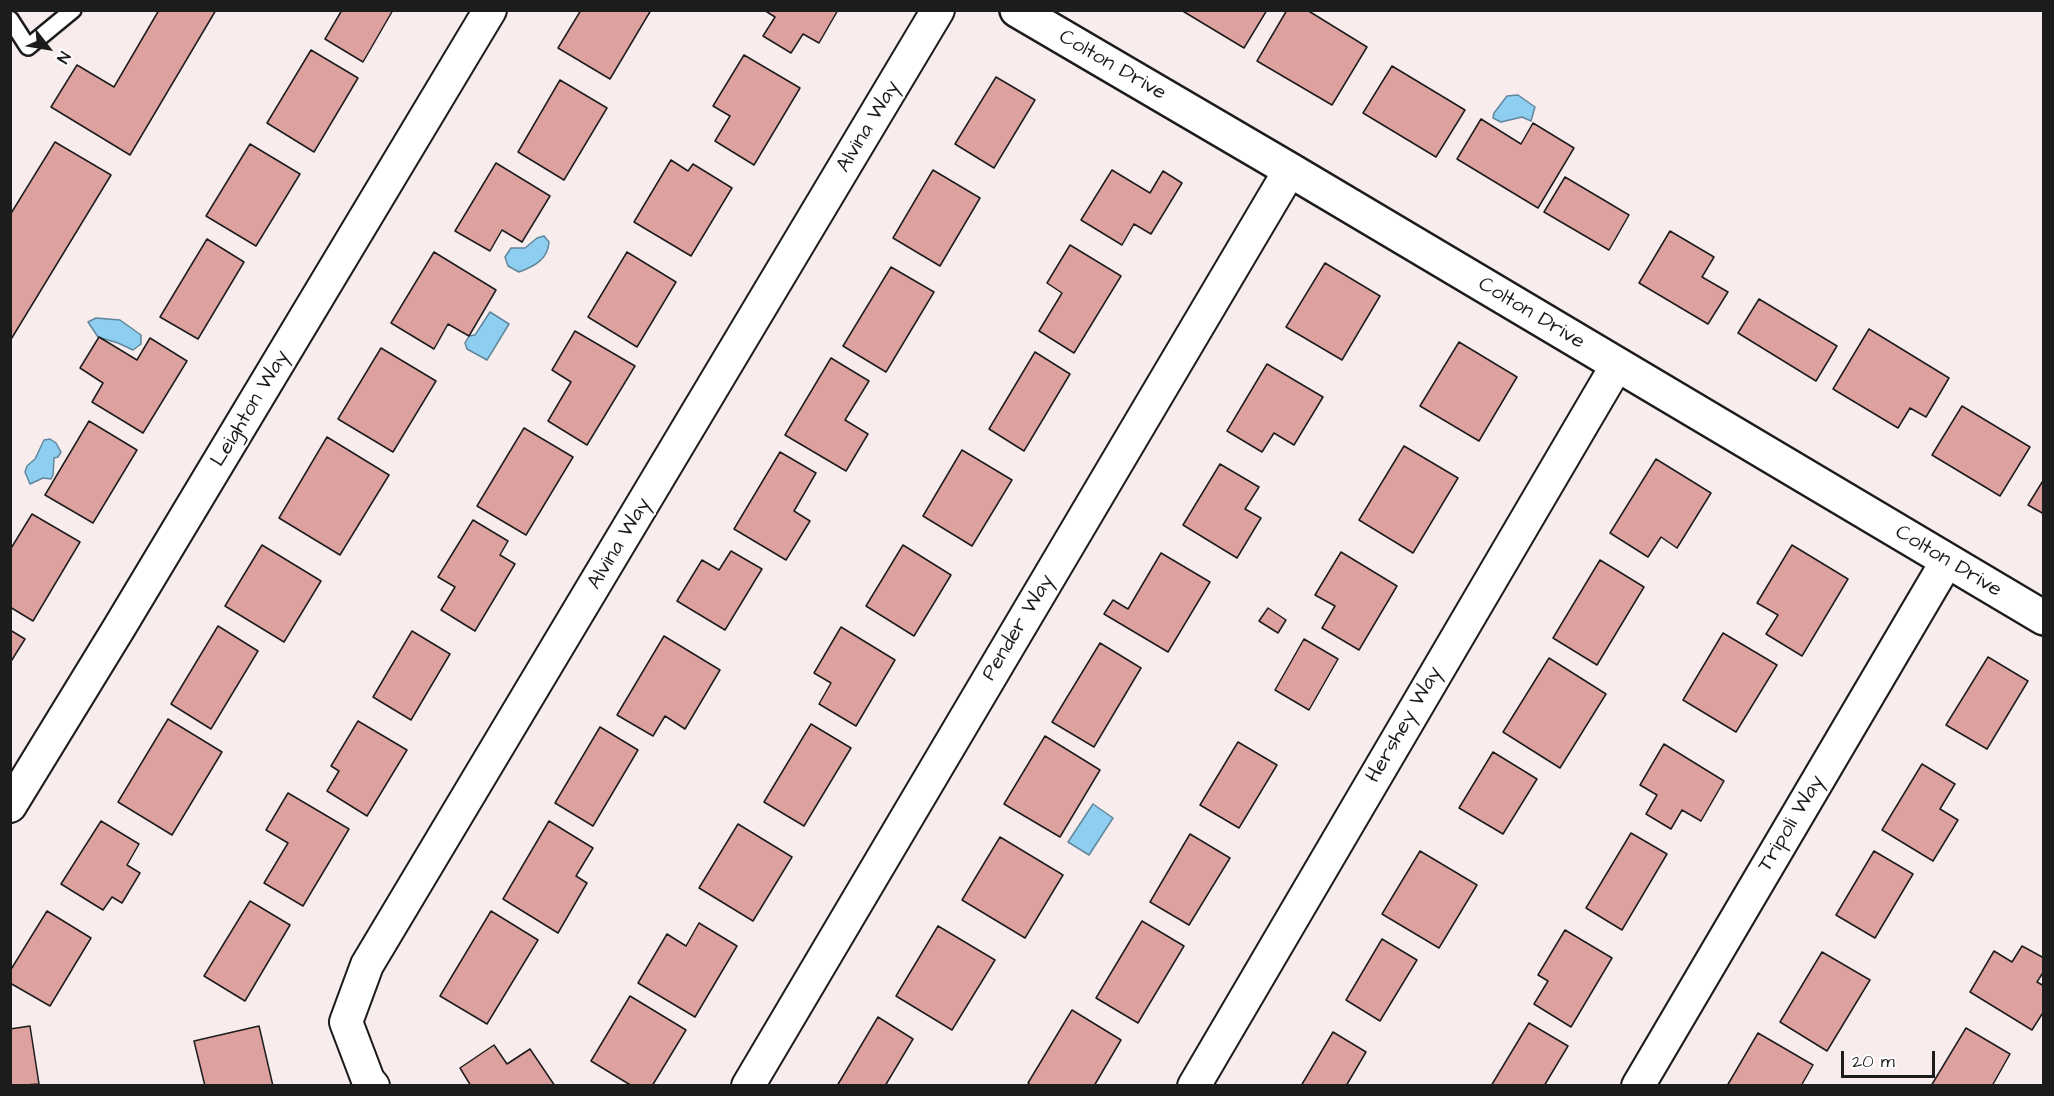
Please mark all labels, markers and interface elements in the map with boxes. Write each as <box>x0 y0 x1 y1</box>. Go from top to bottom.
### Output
north arrow <box>18 18 78 78</box>
street label: Colton Drive <box>1054 25 1170 107</box>
text: N <box>51 47 75 67</box>
street label: Alvina Way <box>832 77 906 177</box>
street label: Colton Drive <box>1473 272 1589 356</box>
street label: Leighton Way <box>206 346 296 472</box>
street label: Alvina Way <box>583 494 657 594</box>
street label: Colton Drive <box>1890 520 2006 604</box>
street label: Pender Way <box>977 570 1061 686</box>
street label: Hershey Way <box>1362 662 1448 788</box>
street label: Tripoli Way <box>1753 771 1831 877</box>
scale bar <box>1844 1039 1938 1077</box>
text: 20 m <box>1852 1049 1895 1074</box>

